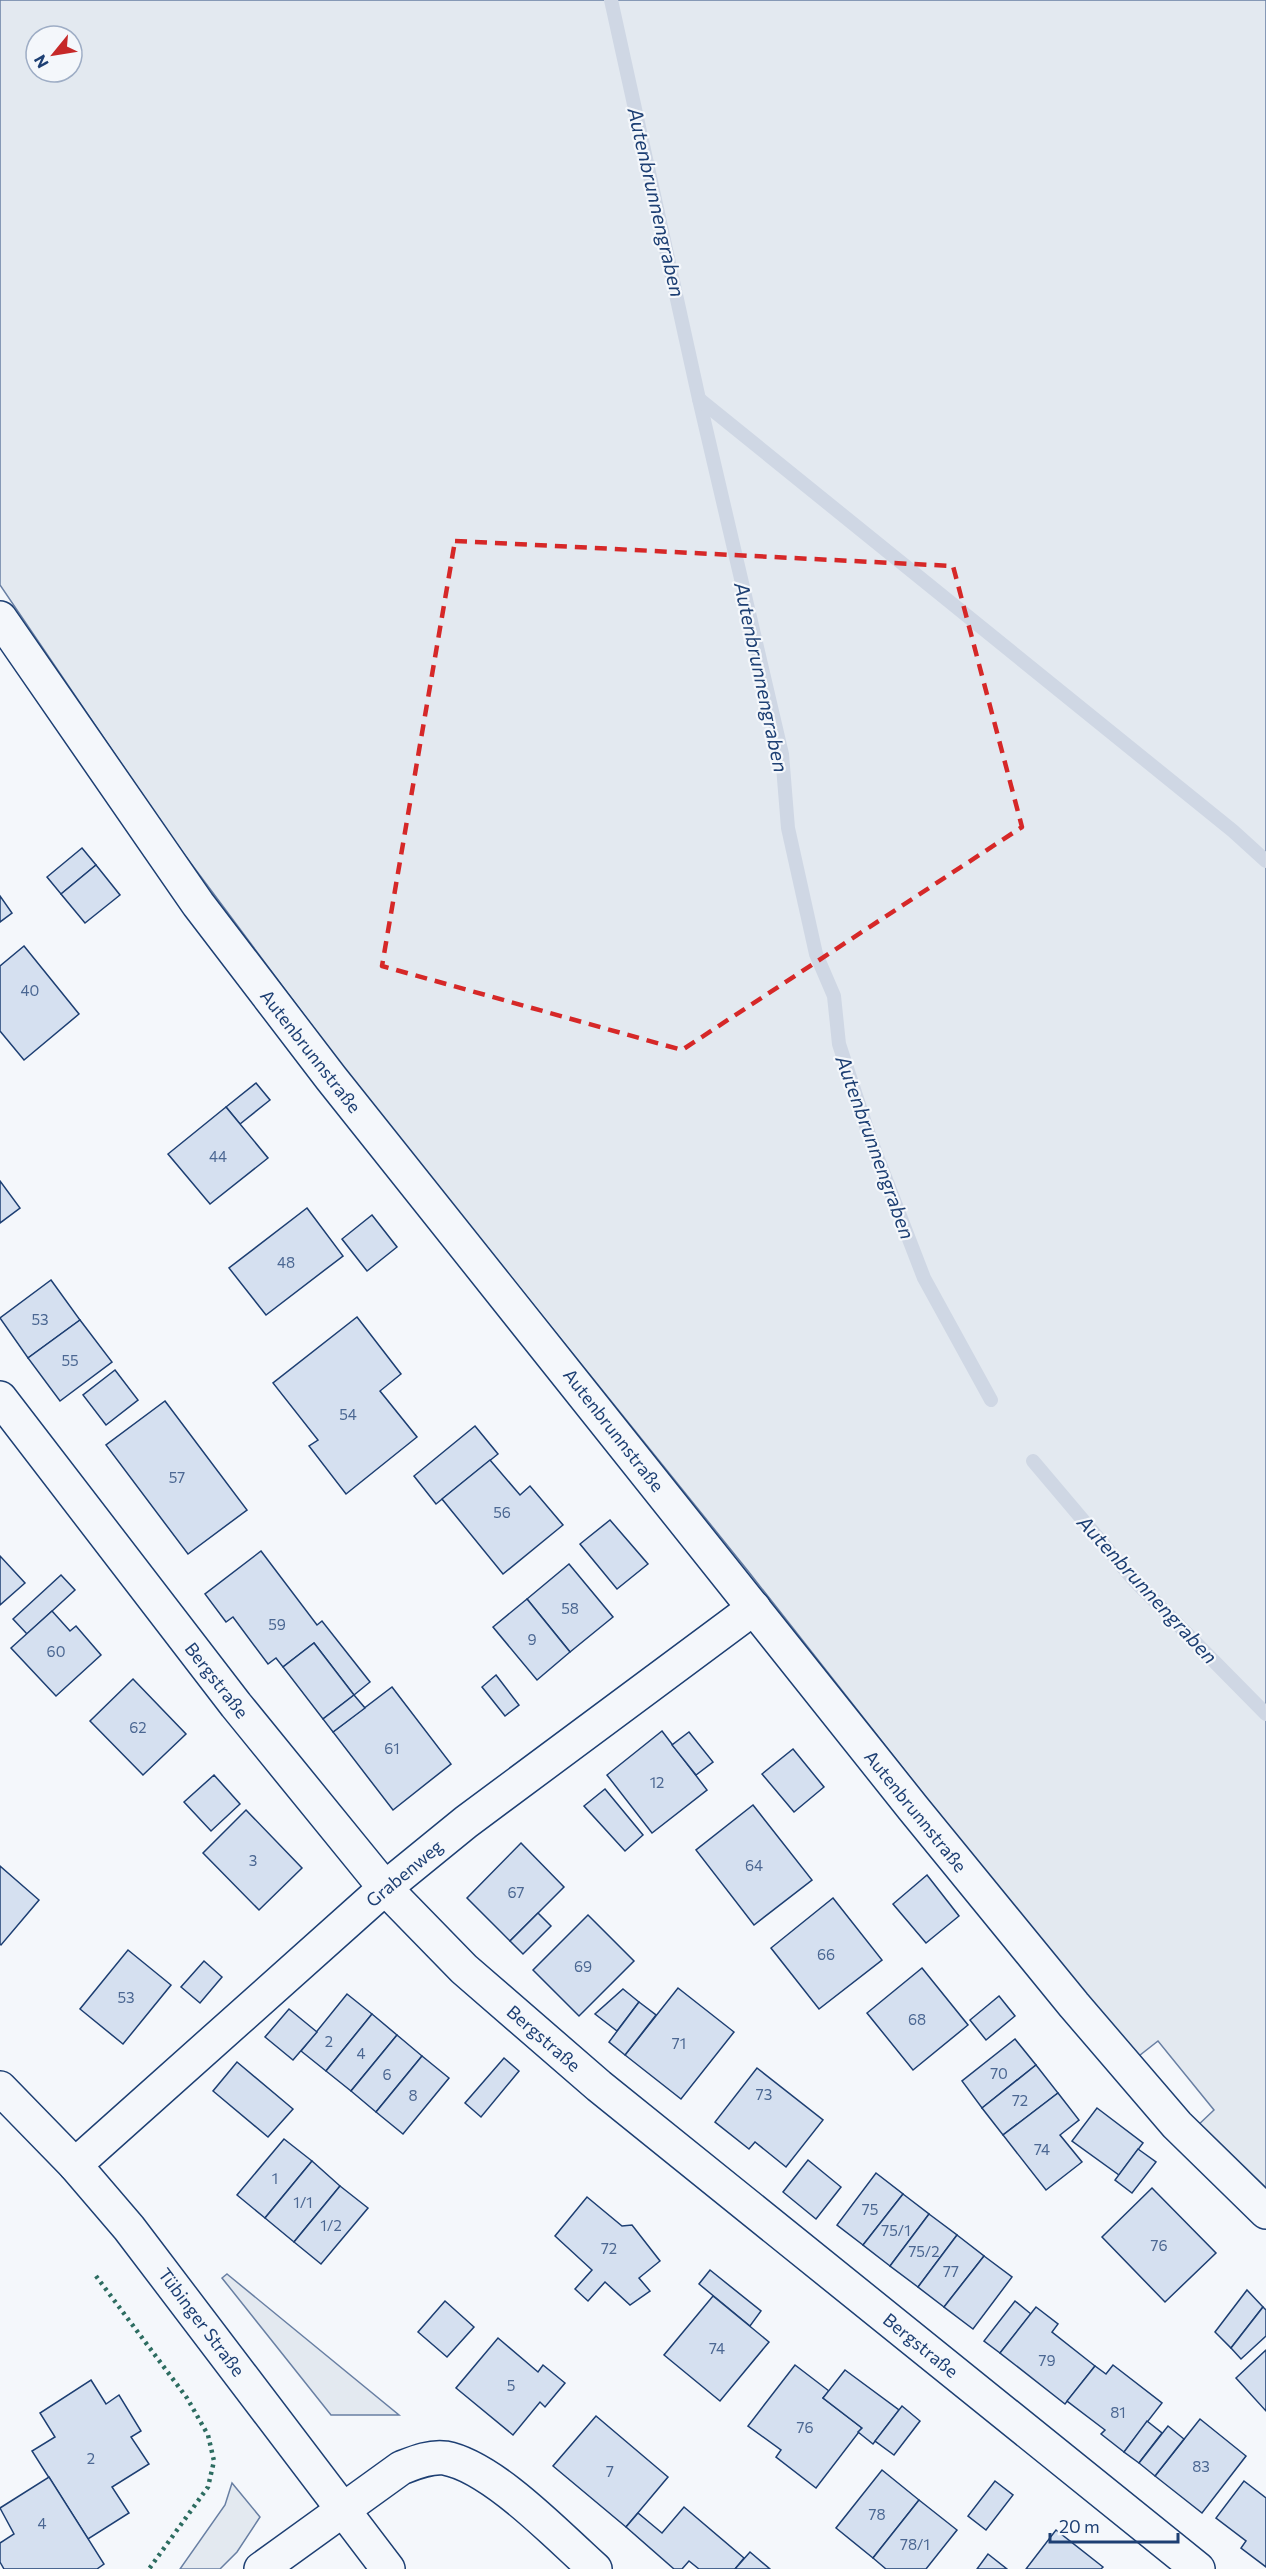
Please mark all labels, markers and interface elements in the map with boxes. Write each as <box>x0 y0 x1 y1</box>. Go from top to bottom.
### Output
north arrow <box>24 24 84 84</box>
text: N <box>29 52 52 72</box>
water label: Autenbrunnengraben <box>623 104 690 299</box>
water label: Autenbrunnengraben <box>730 579 794 774</box>
house number: 40 <box>21 981 39 999</box>
street label: Autenbrunnstraße <box>256 985 366 1117</box>
water label: Autenbrunnengraben <box>831 1051 920 1242</box>
house number: 44 <box>209 1147 227 1165</box>
house number: 48 <box>277 1253 295 1271</box>
house number: 53 <box>31 1310 49 1328</box>
house number: 55 <box>61 1351 79 1369</box>
street label: Autenbrunnstraße <box>559 1364 669 1496</box>
house number: 54 <box>339 1405 357 1423</box>
house number: 57 <box>169 1468 185 1486</box>
house number: 56 <box>493 1503 511 1521</box>
water label: Autenbrunnengraben <box>1072 1509 1223 1668</box>
house number: 58 <box>561 1599 579 1617</box>
house number: 59 <box>268 1615 286 1633</box>
house number: 9 <box>527 1630 537 1648</box>
street label: Bergstraße <box>180 1638 254 1722</box>
house number: 60 <box>47 1642 65 1660</box>
house number: 62 <box>129 1718 147 1736</box>
house number: 61 <box>384 1739 400 1757</box>
street label: Autenbrunnstraße <box>860 1746 972 1876</box>
house number: 12 <box>650 1773 664 1791</box>
street label: Grabenweg <box>361 1834 447 1911</box>
house number: 3 <box>249 1851 257 1869</box>
house number: 64 <box>745 1856 763 1874</box>
house number: 67 <box>508 1883 525 1901</box>
house number: 66 <box>817 1945 835 1963</box>
house number: 69 <box>574 1957 592 1975</box>
house number: 53 <box>117 1988 135 2006</box>
street label: Bergstraße <box>503 2000 585 2076</box>
house number: 68 <box>908 2010 926 2028</box>
house number: 2 <box>325 2032 333 2050</box>
house number: 71 <box>672 2034 686 2052</box>
house number: 4 <box>357 2044 366 2062</box>
house number: 70 <box>990 2064 1008 2082</box>
house number: 6 <box>382 2065 392 2083</box>
house number: 73 <box>756 2085 772 2103</box>
house number: 8 <box>408 2086 418 2104</box>
house number: 72 <box>1012 2091 1028 2109</box>
house number: 74 <box>1034 2140 1050 2158</box>
house number: 1 <box>272 2169 278 2187</box>
house number: 1/1 <box>293 2193 313 2211</box>
house number: 75 <box>862 2200 878 2218</box>
house number: 1/2 <box>320 2216 342 2234</box>
house number: 75/1 <box>881 2221 911 2239</box>
house number: 76 <box>1151 2236 1167 2254</box>
house number: 72 <box>601 2239 617 2257</box>
house number: 75/2 <box>908 2242 940 2260</box>
house number: 77 <box>943 2262 959 2280</box>
street label: Tübinger Straße <box>154 2263 250 2381</box>
street label: Bergstraße <box>879 2308 963 2382</box>
house number: 74 <box>709 2339 725 2357</box>
house number: 79 <box>1039 2351 1055 2369</box>
house number: 5 <box>507 2376 515 2394</box>
house number: 81 <box>1110 2403 1126 2421</box>
house number: 76 <box>797 2418 813 2436</box>
house number: 2 <box>87 2449 95 2467</box>
house number: 83 <box>1192 2457 1210 2475</box>
house number: 7 <box>606 2462 614 2480</box>
house number: 78 <box>869 2505 885 2523</box>
scale bar <box>1050 2506 1178 2544</box>
house number: 4 <box>38 2514 47 2532</box>
text: 20 m <box>1059 2515 1100 2537</box>
house number: 78/1 <box>900 2535 930 2553</box>

